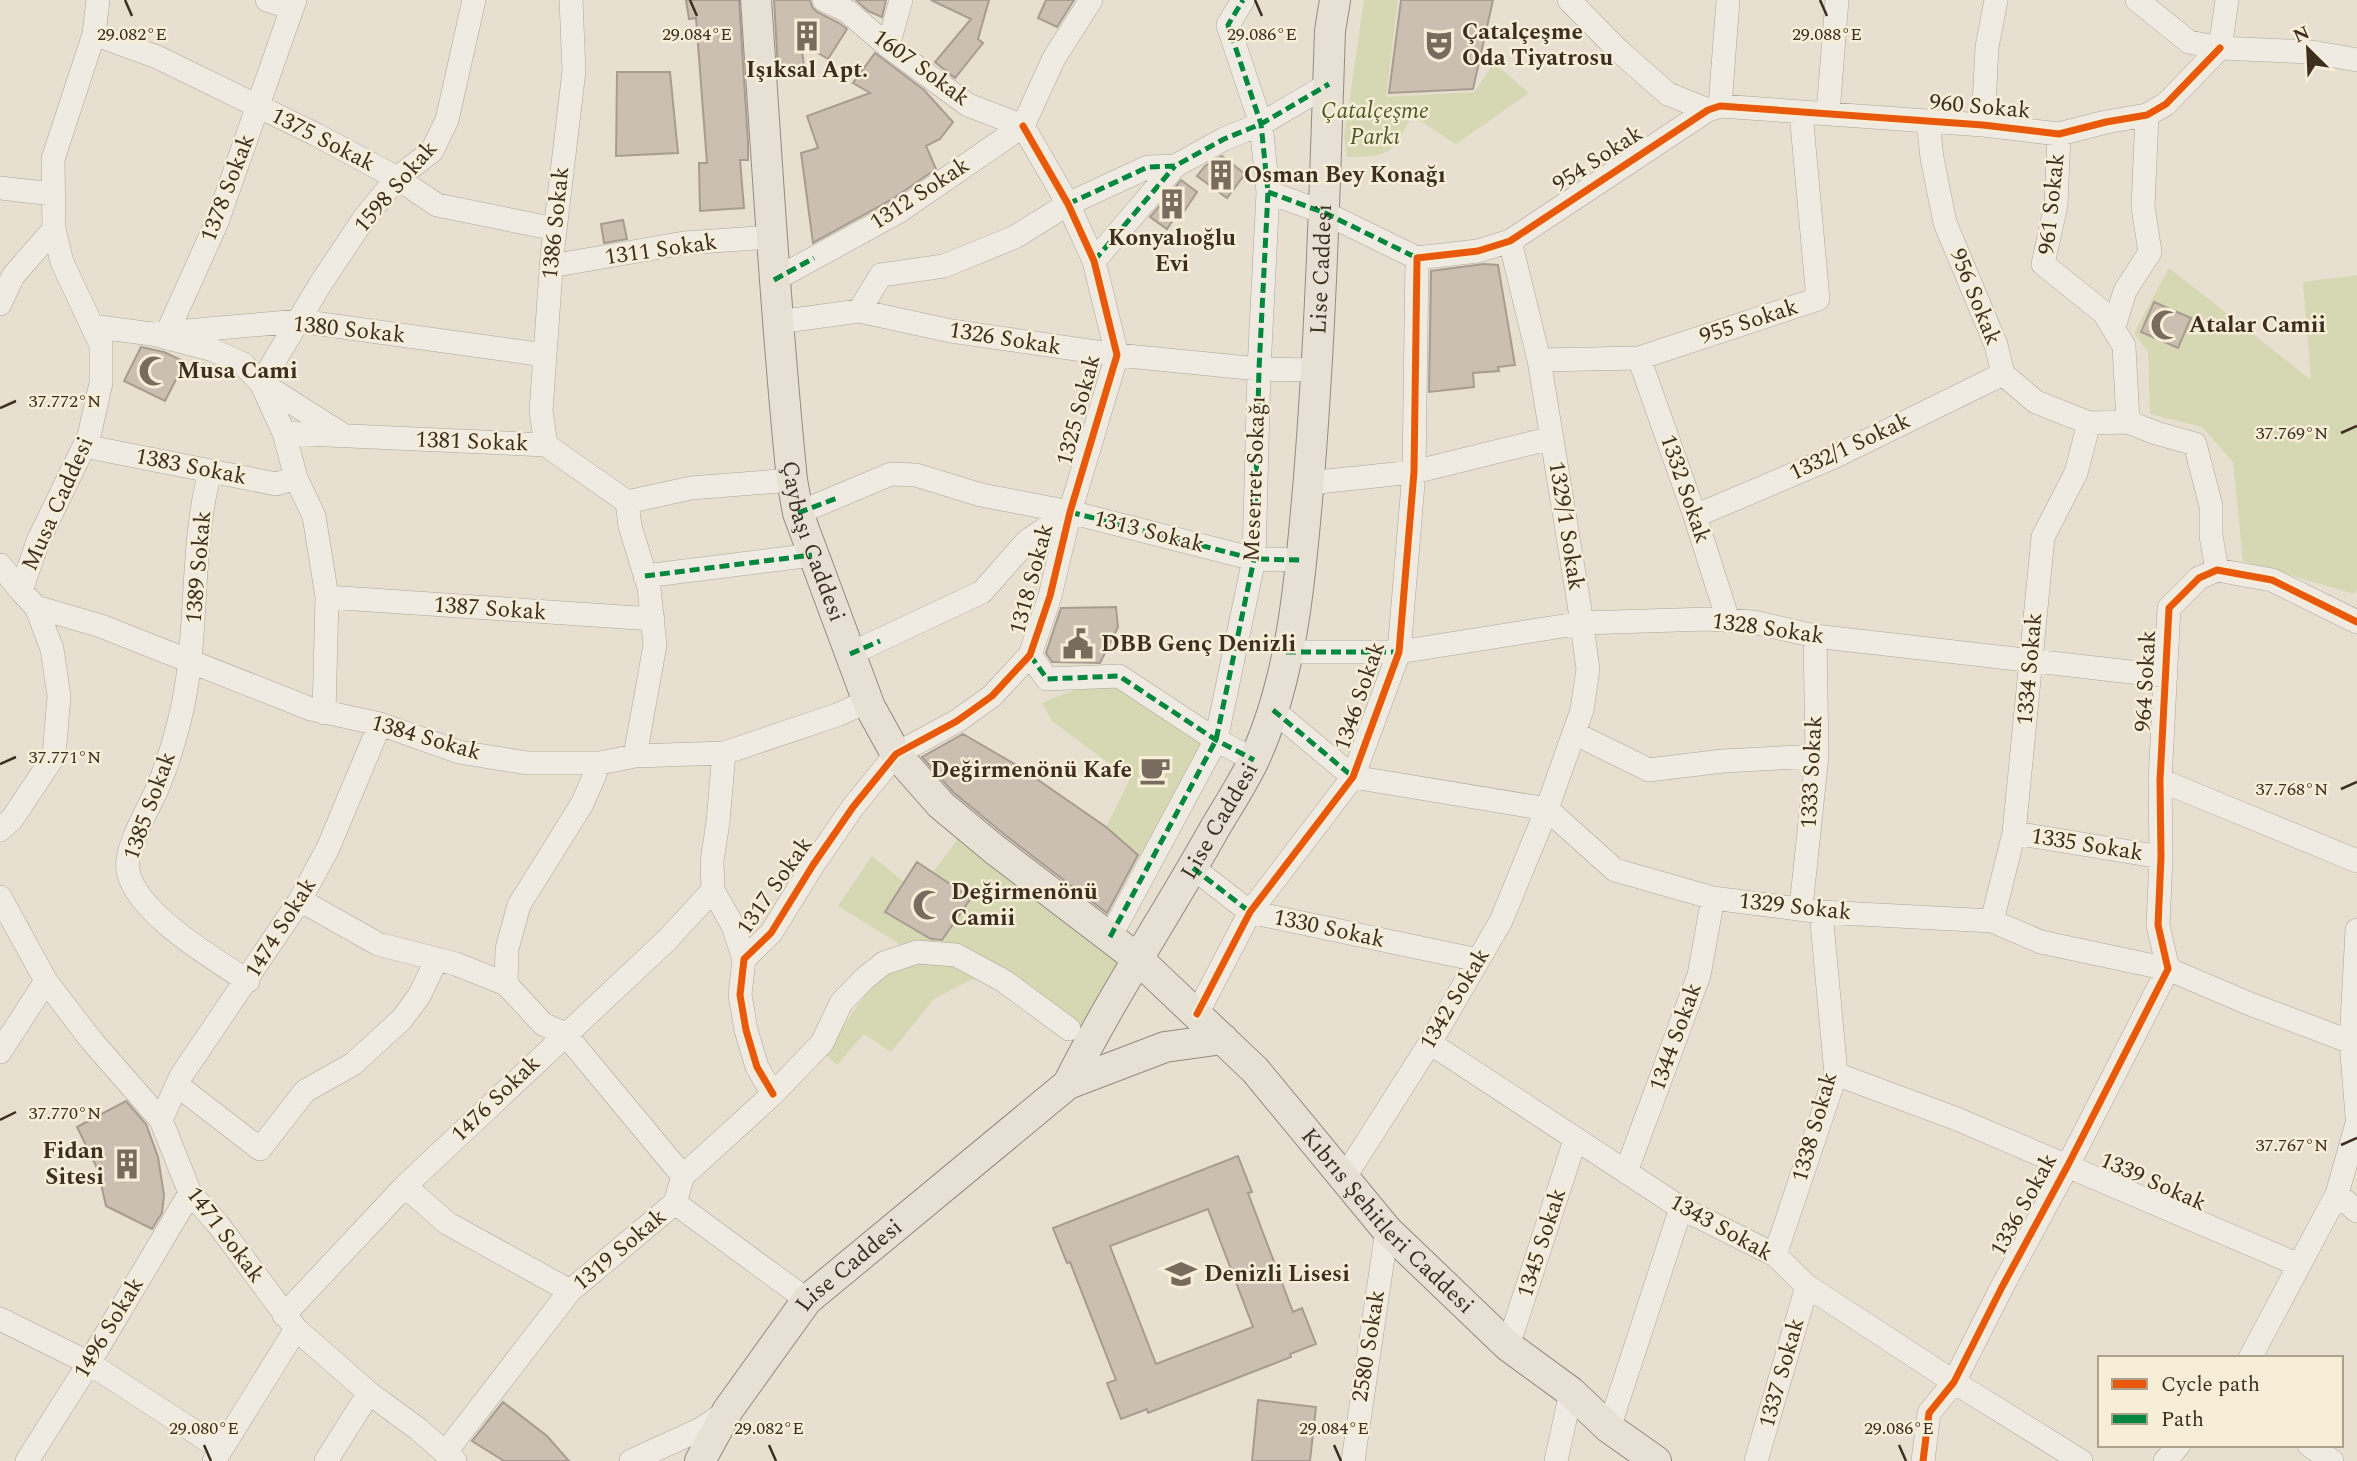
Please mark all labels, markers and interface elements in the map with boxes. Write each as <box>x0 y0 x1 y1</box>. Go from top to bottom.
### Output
north arrow <box>2273 14 2343 84</box>
place label: Çatalçeşme Oda Tiyatrosu <box>1462 15 1613 76</box>
text: N <box>2289 18 2315 51</box>
building icon: Işıksal Apt. <box>790 19 824 53</box>
text: 29.082°E <box>97 21 167 48</box>
text: 29.084°E <box>662 21 732 48</box>
street label: 1607 Sokak <box>865 21 977 116</box>
text: 29.086°E <box>1227 21 1297 48</box>
text: 29.088°E <box>1792 21 1862 48</box>
theatre icon: Çatalçeşme Oda Tiyatrosu <box>1422 28 1456 62</box>
place label: Işıksal Apt. <box>746 53 868 88</box>
street label: 960 Sokak <box>1928 85 2032 129</box>
park label: Çatalçeşme Parkı <box>1321 94 1429 155</box>
street label: 1375 Sokak <box>265 99 382 181</box>
street label: 954 Sokak <box>1546 117 1650 201</box>
street label: 1378 Sokak <box>191 129 265 247</box>
street label: 1598 Sokak <box>346 133 446 241</box>
street label: 1312 Sokak <box>863 148 977 240</box>
street label: 961 Sokak <box>2029 151 2075 256</box>
building icon: Osman Bey Konağı <box>1204 158 1238 192</box>
place label: Osman Bey Konağı <box>1244 158 1446 193</box>
street label: 1386 Sokak <box>533 165 579 281</box>
building icon: Konyalıoğlu Evi <box>1155 187 1189 221</box>
street label: Lise Caddesi <box>1301 203 1342 335</box>
place label: Konyalıoğlu Evi <box>1108 221 1236 282</box>
street label: 1311 Sokak <box>602 225 720 275</box>
street label: 956 Sokak <box>1940 243 2010 351</box>
street label: 955 Sokak <box>1695 290 1803 354</box>
street label: 1380 Sokak <box>291 307 407 353</box>
mosque icon: Atalar Camii <box>2149 308 2183 342</box>
place label: Atalar Camii <box>2189 308 2326 343</box>
street label: 1326 Sokak <box>946 313 1064 365</box>
street label: 1325 Sokak <box>1047 351 1111 469</box>
mosque icon: Musa Cami <box>137 354 171 388</box>
place label: Musa Cami <box>177 354 298 389</box>
text: 37.772°N <box>29 388 101 415</box>
street label: Meserret Sokağı <box>1235 395 1275 563</box>
street label: 1332/1 Sokak <box>1783 403 1917 490</box>
text: 37.769°N <box>2256 420 2328 447</box>
street label: 1381 Sokak <box>415 423 529 461</box>
street label: 1332 Sokak <box>1650 430 1720 548</box>
street label: Musa Caddesi <box>13 431 103 577</box>
street label: 1383 Sokak <box>132 439 250 495</box>
street label: Çaybaşı Caddesi <box>773 459 854 627</box>
street label: 1329/1 Sokak <box>1539 459 1594 593</box>
street label: 1313 Sokak <box>1090 501 1208 563</box>
street label: 1389 Sokak <box>177 509 221 625</box>
street label: 1318 Sokak <box>1000 520 1064 638</box>
street label: 1387 Sokak <box>432 588 548 630</box>
street label: 1328 Sokak <box>1709 604 1827 654</box>
street label: 1334 Sokak <box>2008 611 2052 727</box>
public building icon: DBB Genç Denizli <box>1061 627 1095 661</box>
place label: DBB Genç Denizli <box>1101 627 1296 662</box>
street label: 964 Sokak <box>2126 629 2166 733</box>
street label: 1346 Sokak <box>1325 637 1395 755</box>
street label: 1384 Sokak <box>367 706 485 770</box>
street label: 1333 Sokak <box>1792 714 1832 829</box>
text: 37.771°N <box>29 744 101 771</box>
street label: 1385 Sokak <box>114 747 186 865</box>
place label: Değirmenönü Kafe <box>931 753 1132 788</box>
cafe icon: Değirmenönü Kafe <box>1138 753 1172 787</box>
street label: Lise Caddesi <box>1172 756 1268 886</box>
text: 37.768°N <box>2256 776 2328 803</box>
street label: 1335 Sokak <box>2028 819 2146 871</box>
street label: 1317 Sokak <box>728 829 822 942</box>
street label: 1474 Sokak <box>236 871 326 985</box>
place label: Değirmenönü Camii <box>951 875 1098 936</box>
street label: 1329 Sokak <box>1737 884 1853 930</box>
mosque icon: Değirmenönü Camii <box>911 888 945 922</box>
street label: 1330 Sokak <box>1270 900 1388 958</box>
street label: 1342 Sokak <box>1411 941 1499 1057</box>
street label: 1344 Sokak <box>1640 978 1712 1096</box>
street label: 1476 Sokak <box>443 1047 549 1151</box>
street label: 1338 Sokak <box>1783 1068 1847 1186</box>
text: 37.770°N <box>29 1100 101 1127</box>
street label: Kıbrıs Şehitleri Caddesi <box>1292 1120 1482 1322</box>
text: 37.767°N <box>2256 1132 2328 1159</box>
place label: Fidan Sitesi <box>42 1134 104 1195</box>
street label: 1339 Sokak <box>2094 1143 2212 1221</box>
building icon: Fidan Sitesi <box>110 1147 144 1181</box>
street label: 1336 Sokak <box>1981 1147 2067 1263</box>
street label: 1471 Sokak <box>177 1179 273 1291</box>
street label: 1345 Sokak <box>1508 1184 1576 1302</box>
street label: 1343 Sokak <box>1663 1185 1779 1271</box>
street label: 1319 Sokak <box>565 1200 675 1300</box>
street label: Lise Caddesi <box>786 1210 910 1319</box>
school or university icon: Denizli Lisesi <box>1164 1257 1198 1291</box>
place label: Denizli Lisesi <box>1204 1257 1350 1292</box>
street label: 1496 Sokak <box>65 1270 153 1386</box>
street label: 2580 Sokak <box>1343 1287 1395 1405</box>
street label: 1337 Sokak <box>1750 1314 1814 1432</box>
legend <box>2098 1356 2343 1447</box>
text: Cycle path <box>2161 1369 2260 1401</box>
text: Path <box>2161 1404 2204 1436</box>
text: 29.080°E <box>169 1415 239 1442</box>
text: 29.082°E <box>734 1415 804 1442</box>
text: 29.084°E <box>1299 1415 1369 1442</box>
text: 29.086°E <box>1864 1415 1934 1442</box>

